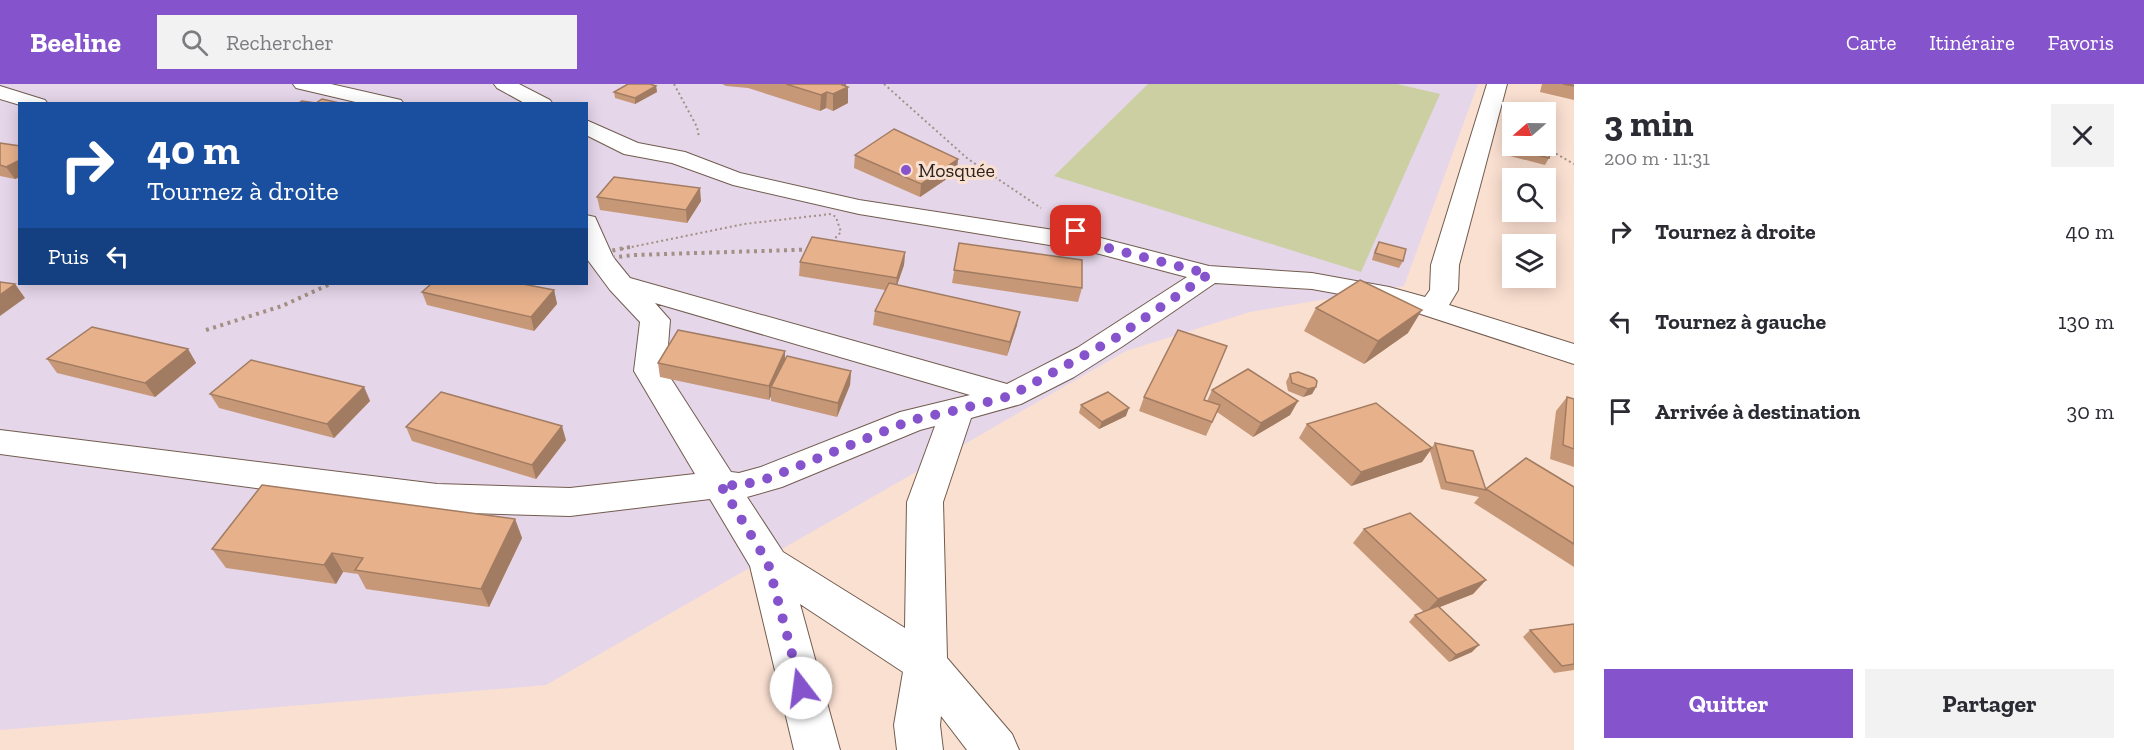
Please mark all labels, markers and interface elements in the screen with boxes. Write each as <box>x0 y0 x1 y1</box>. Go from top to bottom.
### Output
search box <box>157 15 577 69</box>
text: Beeline <box>30 26 121 59</box>
icon: search <box>178 26 211 59</box>
text: Rechercher <box>226 29 334 56</box>
text: Carte <box>1846 30 1896 55</box>
text: Itinéraire <box>1929 30 2015 55</box>
text: Favoris <box>2048 30 2114 55</box>
north arrow <box>1502 102 1556 156</box>
map controls <box>1502 102 1556 288</box>
text: 3 min <box>1604 102 1694 145</box>
button: close <box>2051 104 2114 167</box>
text: 40 m <box>147 124 240 175</box>
icon: right <box>48 126 126 204</box>
text: 200 m · 11:31 <box>1604 146 1710 170</box>
place label: Mosquée <box>918 158 995 182</box>
marker: Mosquée <box>899 163 913 177</box>
button: search <box>1502 168 1556 222</box>
text: Tournez à droite <box>147 175 339 207</box>
pin <box>1050 205 1101 256</box>
icon: arrive <box>1059 214 1092 247</box>
icon: right <box>1604 215 1637 248</box>
text: Tournez à droite <box>1655 218 1816 245</box>
text: 40 m <box>2065 218 2114 245</box>
button: layers <box>1502 234 1556 288</box>
icon: left <box>101 240 134 273</box>
text: Puis <box>48 243 89 270</box>
icon: left <box>1604 305 1637 338</box>
text: Tournez à gauche <box>1655 308 1826 335</box>
text: 130 m <box>2058 308 2114 335</box>
icon: arrive <box>1604 395 1637 428</box>
text: Arrivée à destination <box>1655 398 1860 425</box>
text: 30 m <box>2067 398 2114 425</box>
position arrow <box>769 656 833 720</box>
button: Quitter <box>1604 669 1853 738</box>
button: Partager <box>1865 669 2114 738</box>

